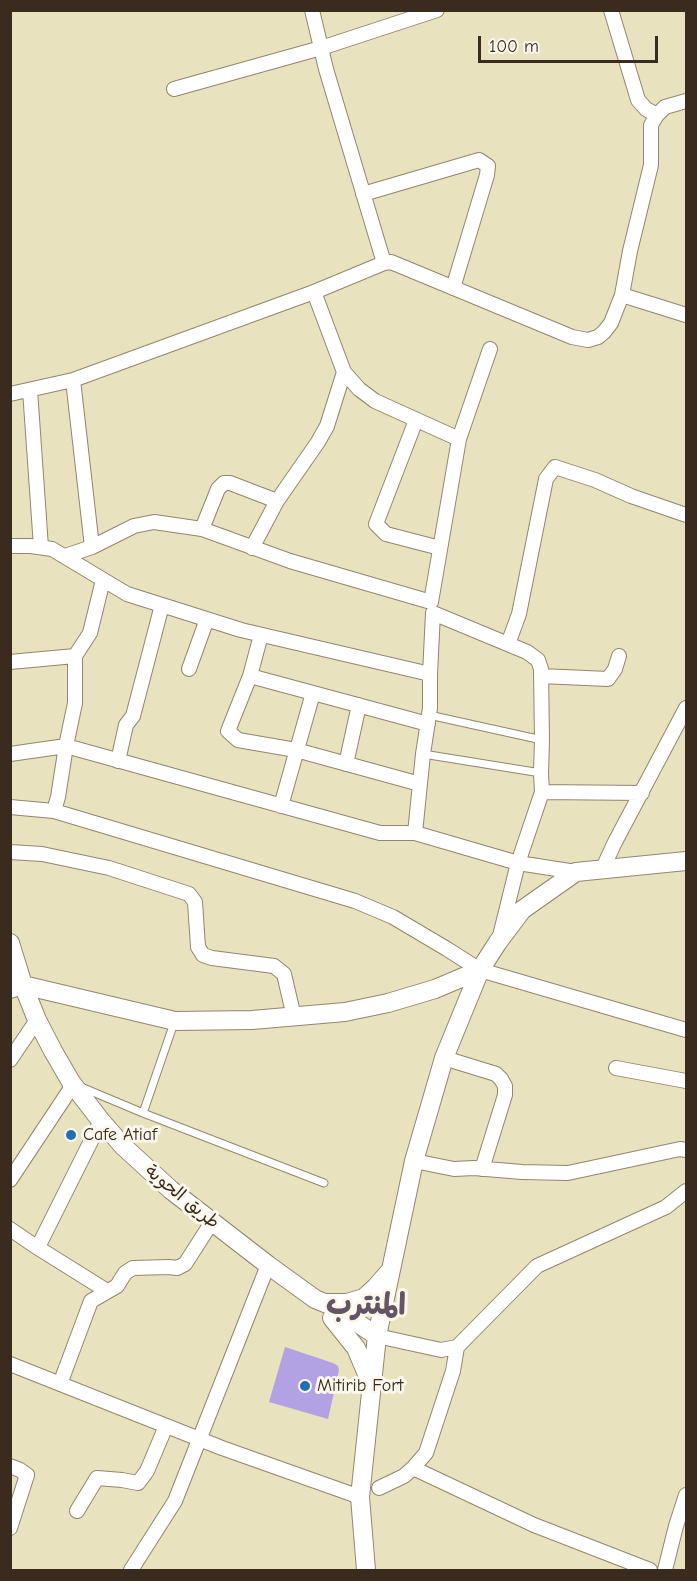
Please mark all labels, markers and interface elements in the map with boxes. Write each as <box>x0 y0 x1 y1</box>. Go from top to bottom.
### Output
scale bar <box>481 24 661 62</box>
text: 100 m <box>489 36 539 57</box>
place label: Cafe Atiaf <box>83 1124 157 1146</box>
marker: Cafe Atiaf <box>64 1128 78 1142</box>
street label: طريق الحوية <box>140 1160 224 1234</box>
district label: المنترب <box>326 1288 406 1324</box>
place label: Mitirib Fort <box>317 1375 403 1397</box>
marker: Mitirib Fort <box>298 1379 312 1393</box>

